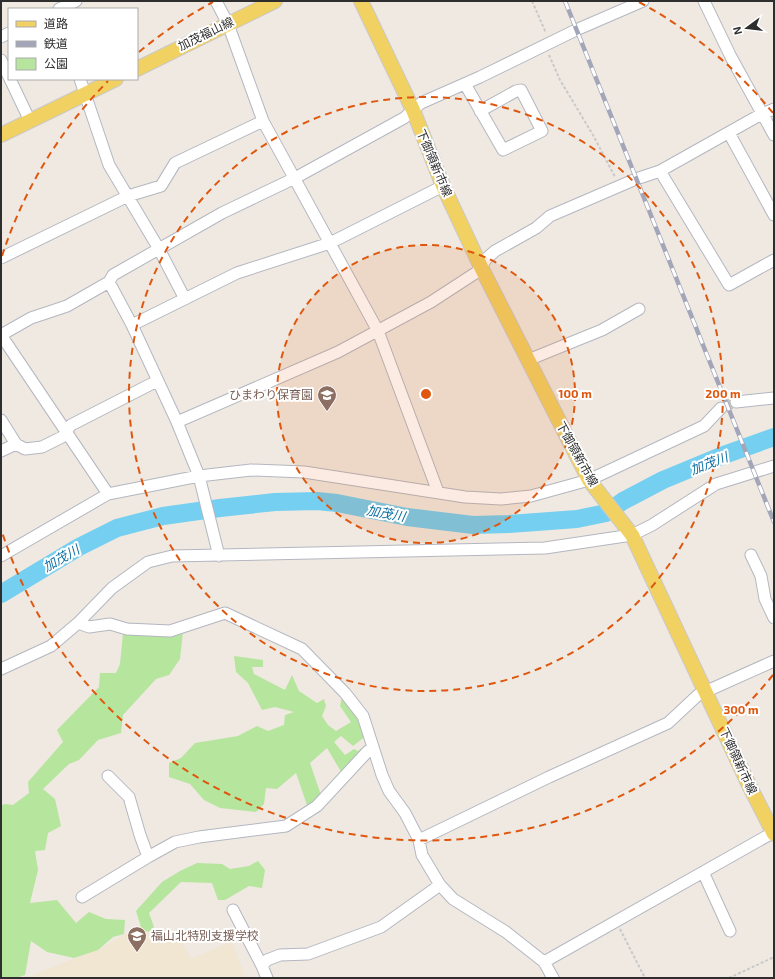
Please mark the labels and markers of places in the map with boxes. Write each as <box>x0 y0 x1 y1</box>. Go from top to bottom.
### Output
school or university icon: ひまわり保育園 <box>316 384 338 412</box>
place label: ひまわり保育園 <box>229 387 313 401</box>
centre of rings <box>419 387 433 401</box>
school or university icon: 福山北特別支援学校 <box>126 925 148 953</box>
place label: 福山北特別支援学校 <box>151 928 259 942</box>

